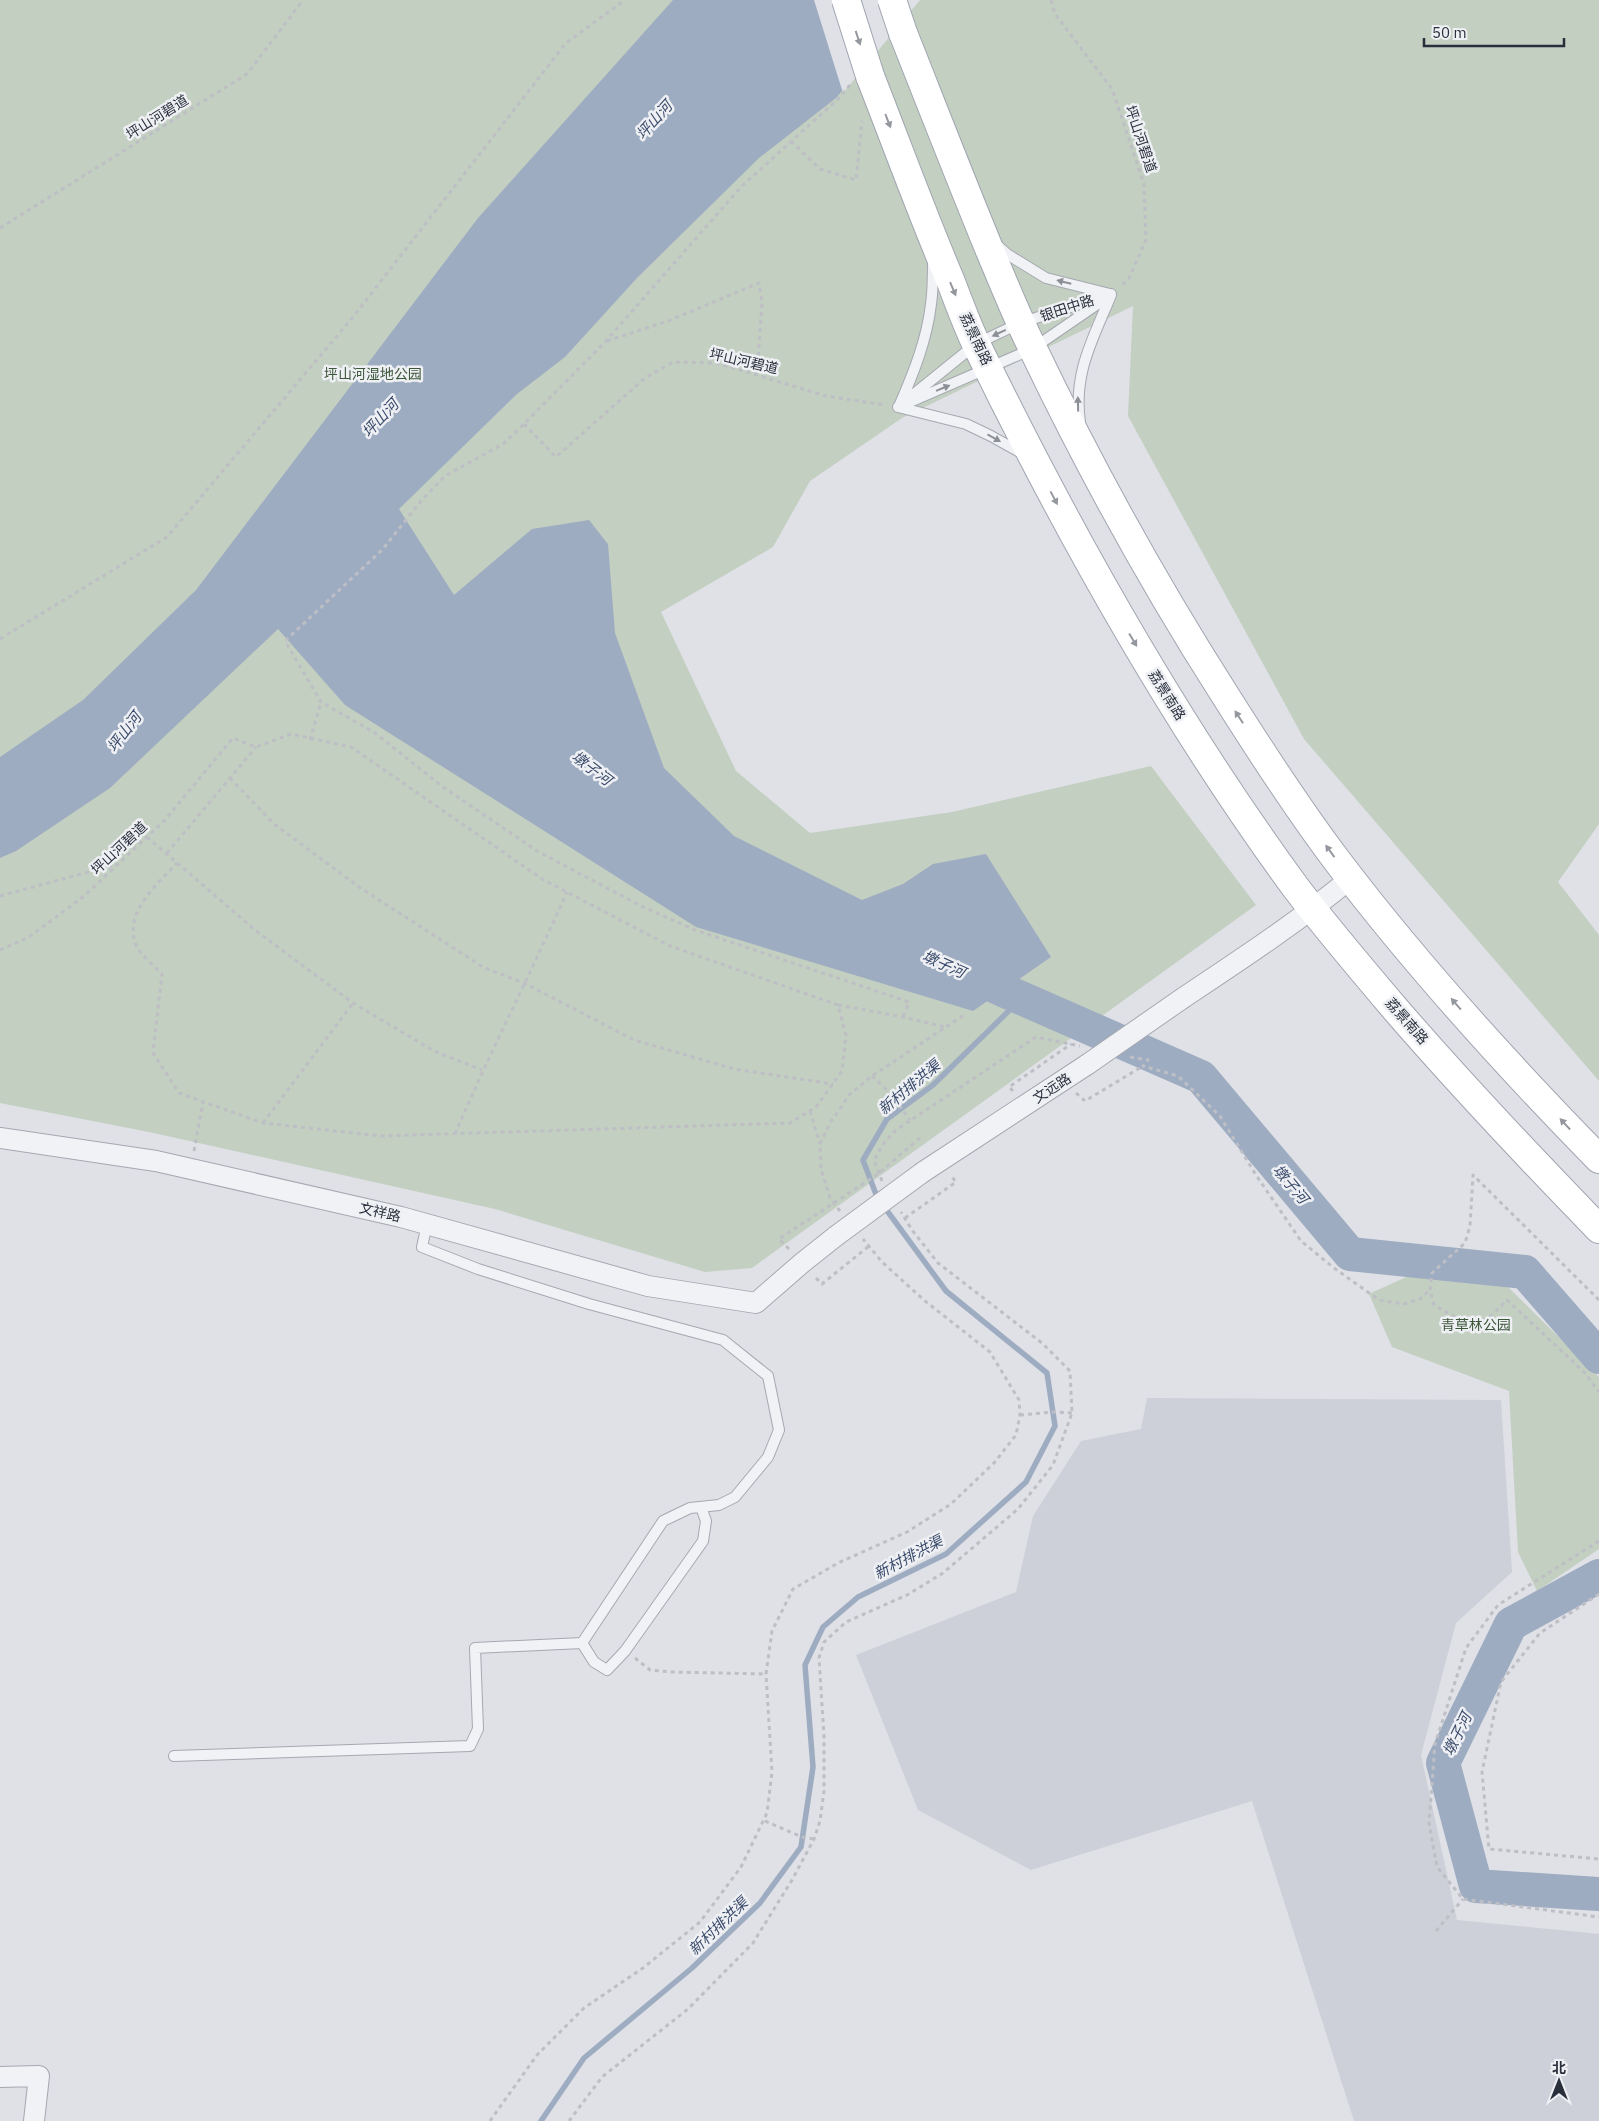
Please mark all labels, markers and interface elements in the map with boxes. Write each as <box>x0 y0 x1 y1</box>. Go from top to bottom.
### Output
scale bar <box>1424 15 1564 47</box>
text: 50 m <box>1432 23 1467 42</box>
one-way arrow <box>854 31 862 46</box>
street label: 坪山河碧道 <box>123 91 191 143</box>
water label: 坪山河 <box>632 95 678 143</box>
street label: 坪山河碧道 <box>1121 103 1161 175</box>
one-way arrow <box>885 114 892 129</box>
one-way arrow <box>1056 278 1071 286</box>
one-way arrow <box>950 282 958 296</box>
street label: 银田中路 <box>1038 291 1096 325</box>
street label: 荔景南路 <box>956 310 996 368</box>
one-way arrow <box>992 329 1006 337</box>
street label: 坪山河碧道 <box>708 344 780 378</box>
park label: 坪山河湿地公园 <box>324 365 422 383</box>
one-way arrow <box>936 384 950 392</box>
water label: 坪山河 <box>358 393 404 441</box>
one-way arrow <box>1074 395 1082 411</box>
one-way arrow <box>988 433 1001 442</box>
one-way arrow <box>1050 491 1058 506</box>
one-way arrow <box>1129 634 1138 647</box>
street label: 荔景南路 <box>1145 666 1189 724</box>
water label: 坪山河 <box>103 706 147 756</box>
one-way arrow <box>1234 710 1243 724</box>
water label: 墩子河 <box>568 747 618 791</box>
street label: 坪山河碧道 <box>87 818 151 878</box>
one-way arrow <box>1325 844 1335 858</box>
water label: 墩子河 <box>920 946 971 983</box>
street label: 荔景南路 <box>1382 994 1432 1048</box>
one-way arrow <box>1450 997 1461 1010</box>
water label: 新村排洪渠 <box>874 1054 945 1118</box>
street label: 文远路 <box>1029 1069 1075 1107</box>
one-way arrow <box>1559 1118 1571 1130</box>
water label: 墩子河 <box>1269 1161 1315 1210</box>
street label: 文祥路 <box>358 1199 402 1225</box>
park label: 青草林公园 <box>1441 1316 1511 1334</box>
water label: 新村排洪渠 <box>870 1530 947 1583</box>
water label: 墩子河 <box>1439 1707 1477 1758</box>
water label: 新村排洪渠 <box>684 1892 753 1959</box>
north arrow <box>1534 2056 1584 2106</box>
text: 北 <box>1552 2059 1566 2077</box>

